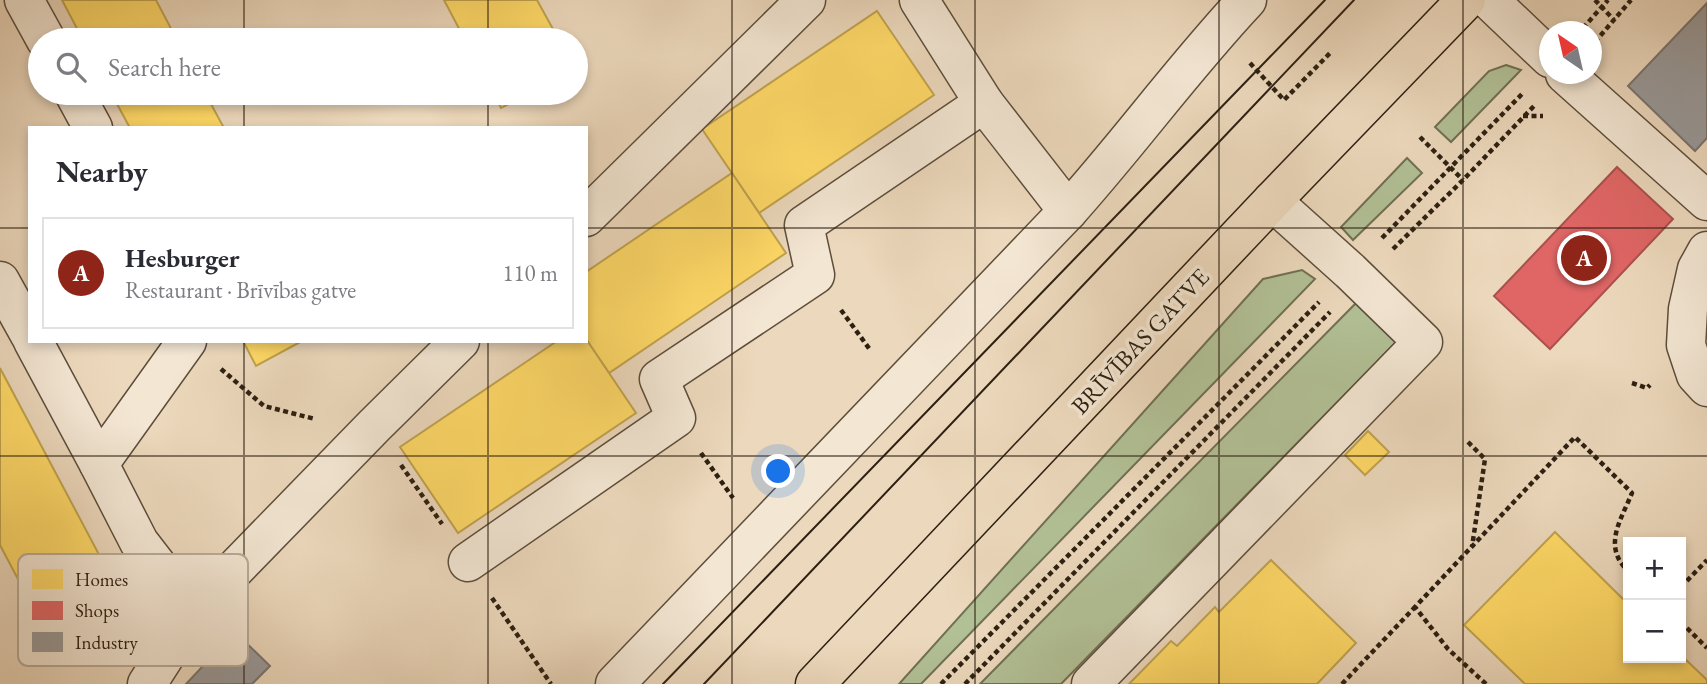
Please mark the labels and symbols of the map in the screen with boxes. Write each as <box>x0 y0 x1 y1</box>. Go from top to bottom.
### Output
north arrow <box>1539 21 1602 84</box>
pin: A <box>1561 232 1607 284</box>
street label: BRĪVĪBAS GATVE <box>1064 261 1216 421</box>
your location <box>761 454 795 488</box>
legend <box>18 554 248 666</box>
text: Homes <box>75 567 128 592</box>
text: Shops <box>75 598 119 623</box>
text: Industry <box>75 630 139 655</box>

